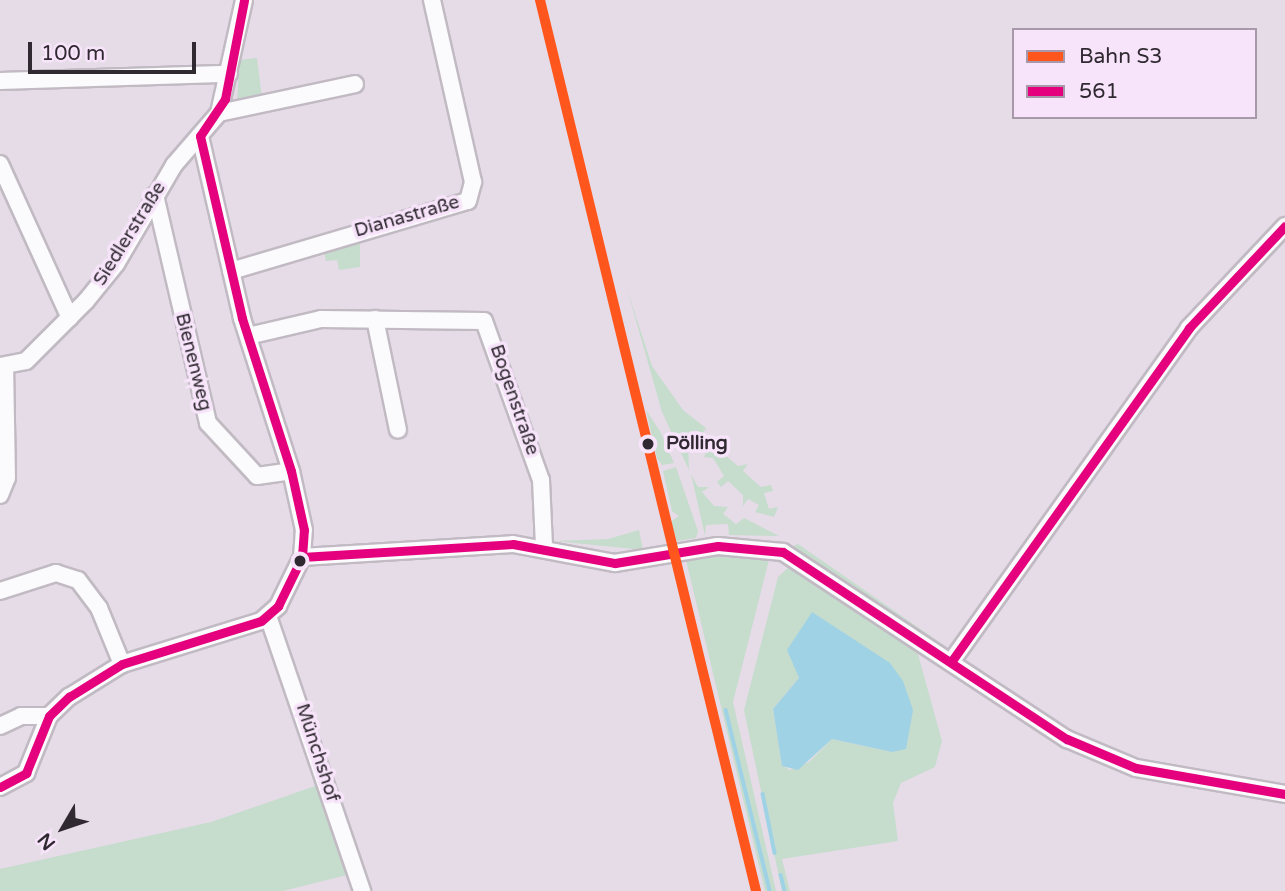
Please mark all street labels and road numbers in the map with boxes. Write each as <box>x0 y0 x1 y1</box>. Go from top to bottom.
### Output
street label: Siedlerstraße <box>89 178 171 290</box>
street label: Dianastraße <box>352 191 462 243</box>
street label: Bienenweg <box>170 311 216 413</box>
street label: Bogenstraße <box>484 342 544 458</box>
street label: Münchshof <box>290 701 344 805</box>

